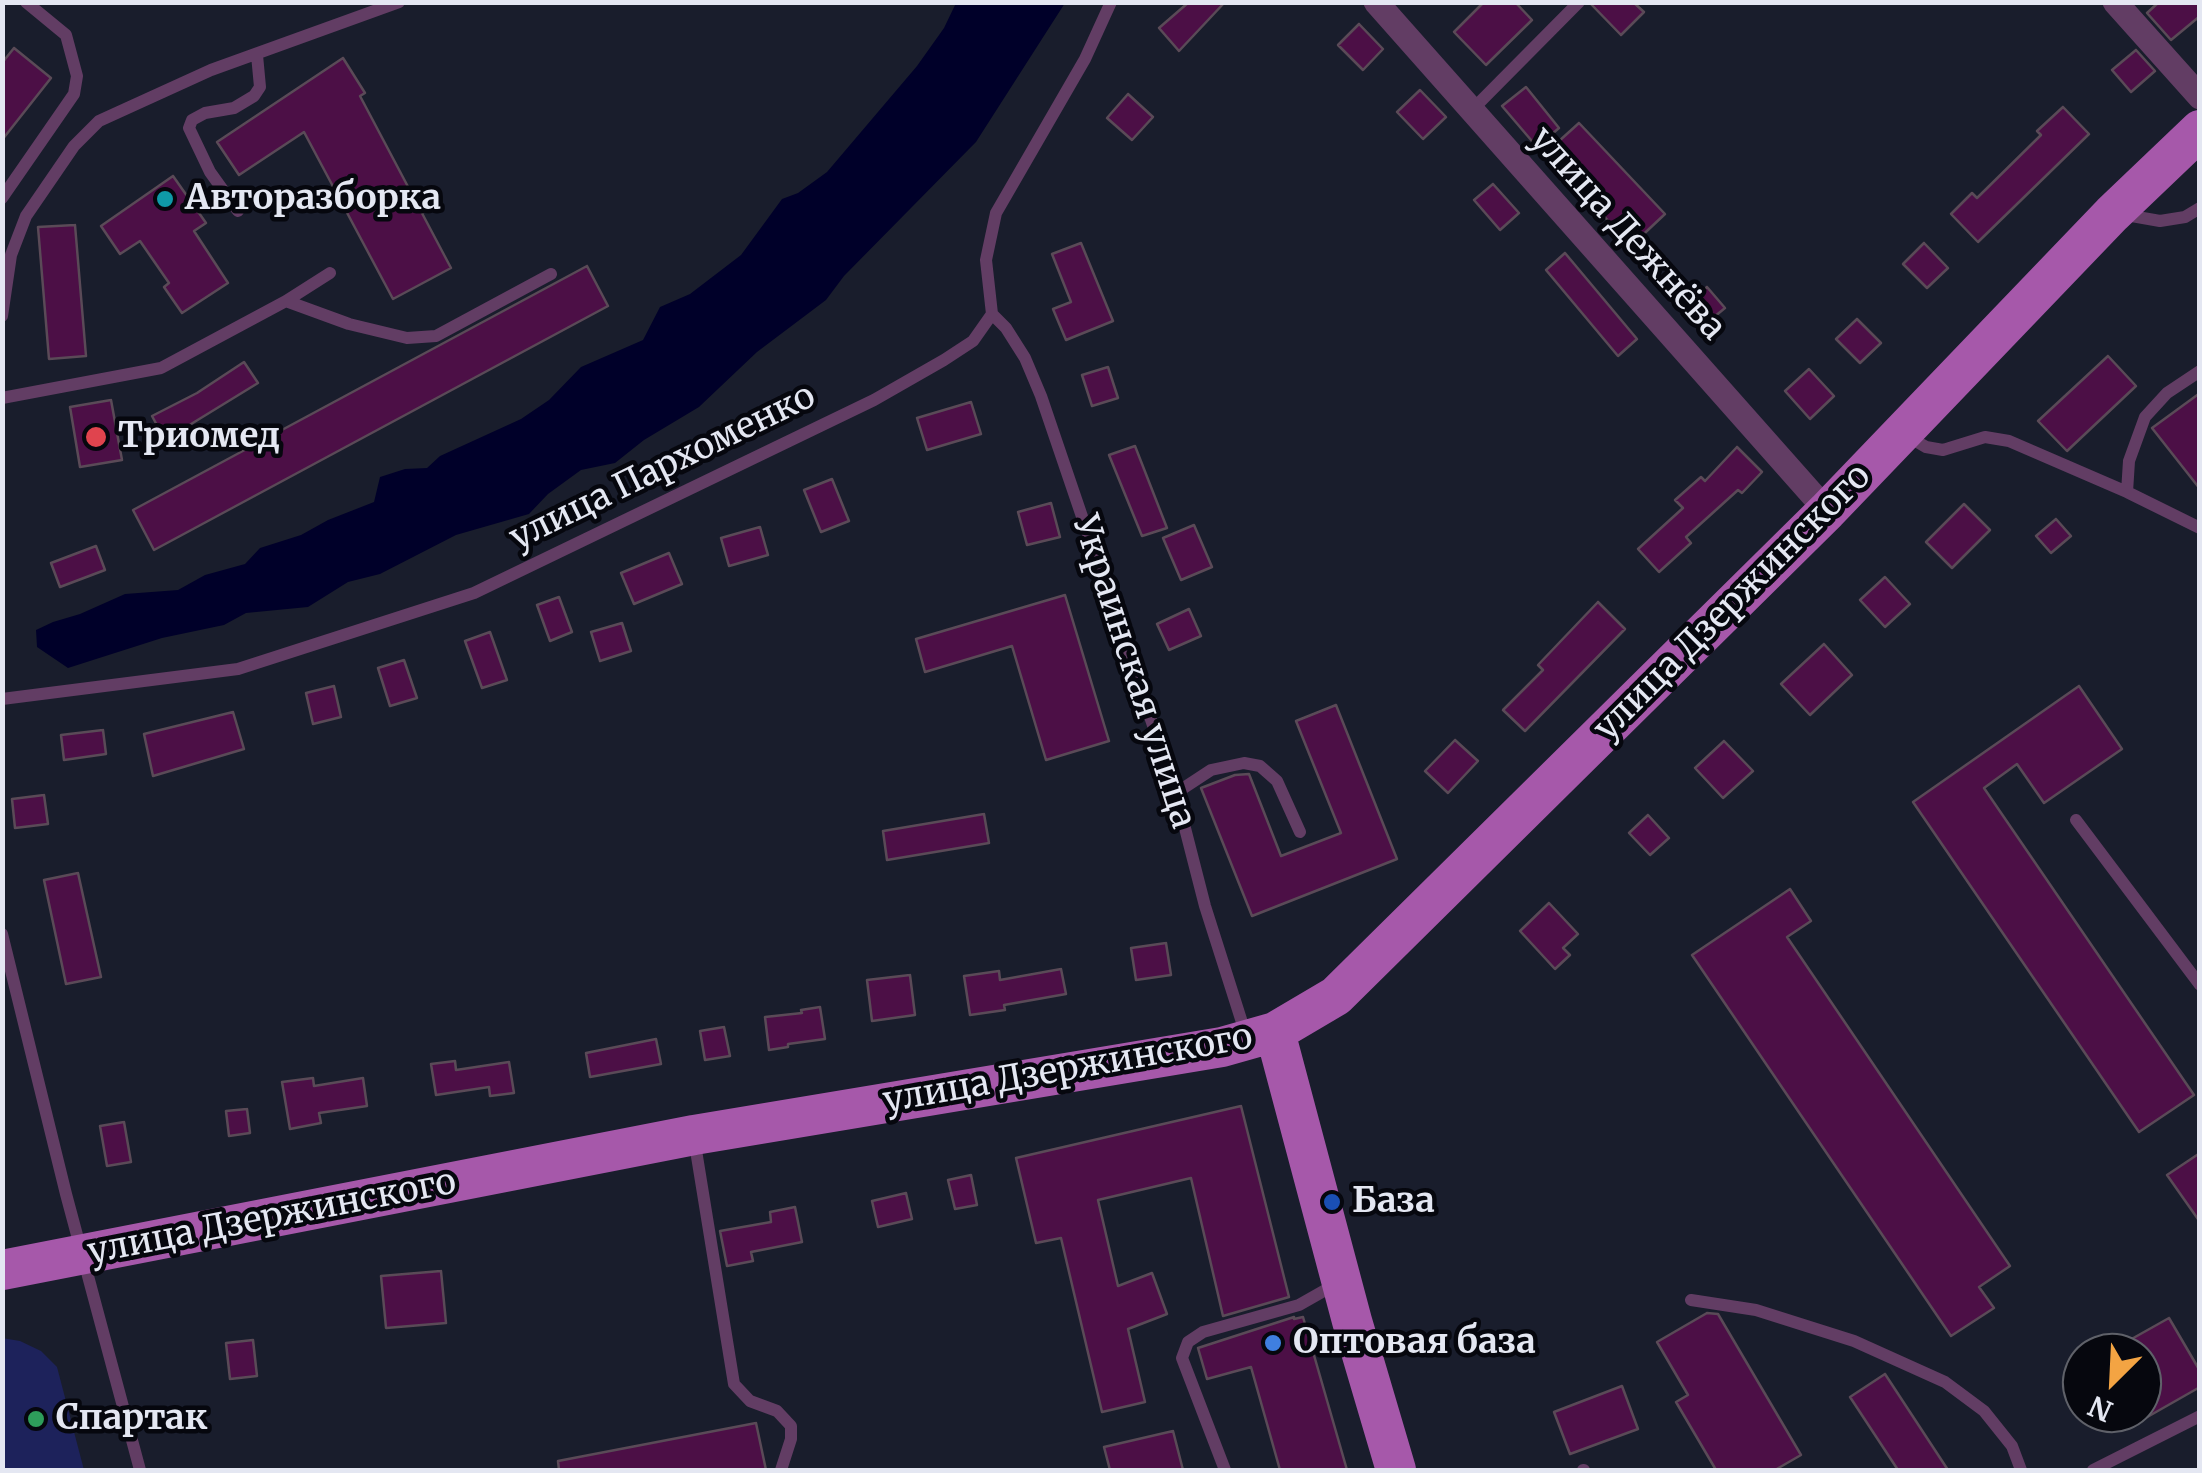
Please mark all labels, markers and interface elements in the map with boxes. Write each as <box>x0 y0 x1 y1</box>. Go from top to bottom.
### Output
street label: улица Дежнёва <box>1520 119 1734 349</box>
place label: Авторазборка <box>185 178 441 220</box>
marker: Авторазборка <box>154 188 176 210</box>
street label: улица Пархоменко <box>504 376 822 560</box>
place label: Триомед <box>118 416 281 458</box>
marker: Триомед <box>83 424 109 450</box>
street label: улица Дзержинского <box>1586 456 1880 750</box>
street label: Украинская улица <box>1063 510 1203 834</box>
street label: улица Дзержинского <box>880 1017 1256 1123</box>
street label: улица Дзержинского <box>84 1162 460 1274</box>
place label: База <box>1352 1181 1435 1223</box>
marker: База <box>1321 1191 1343 1213</box>
place label: Оптовая база <box>1293 1322 1536 1364</box>
marker: Оптовая база <box>1262 1332 1284 1354</box>
north arrow <box>2062 1333 2162 1433</box>
text: N <box>2083 1388 2118 1430</box>
place label: Спартак <box>56 1398 208 1440</box>
marker: Спартак <box>25 1408 47 1430</box>

